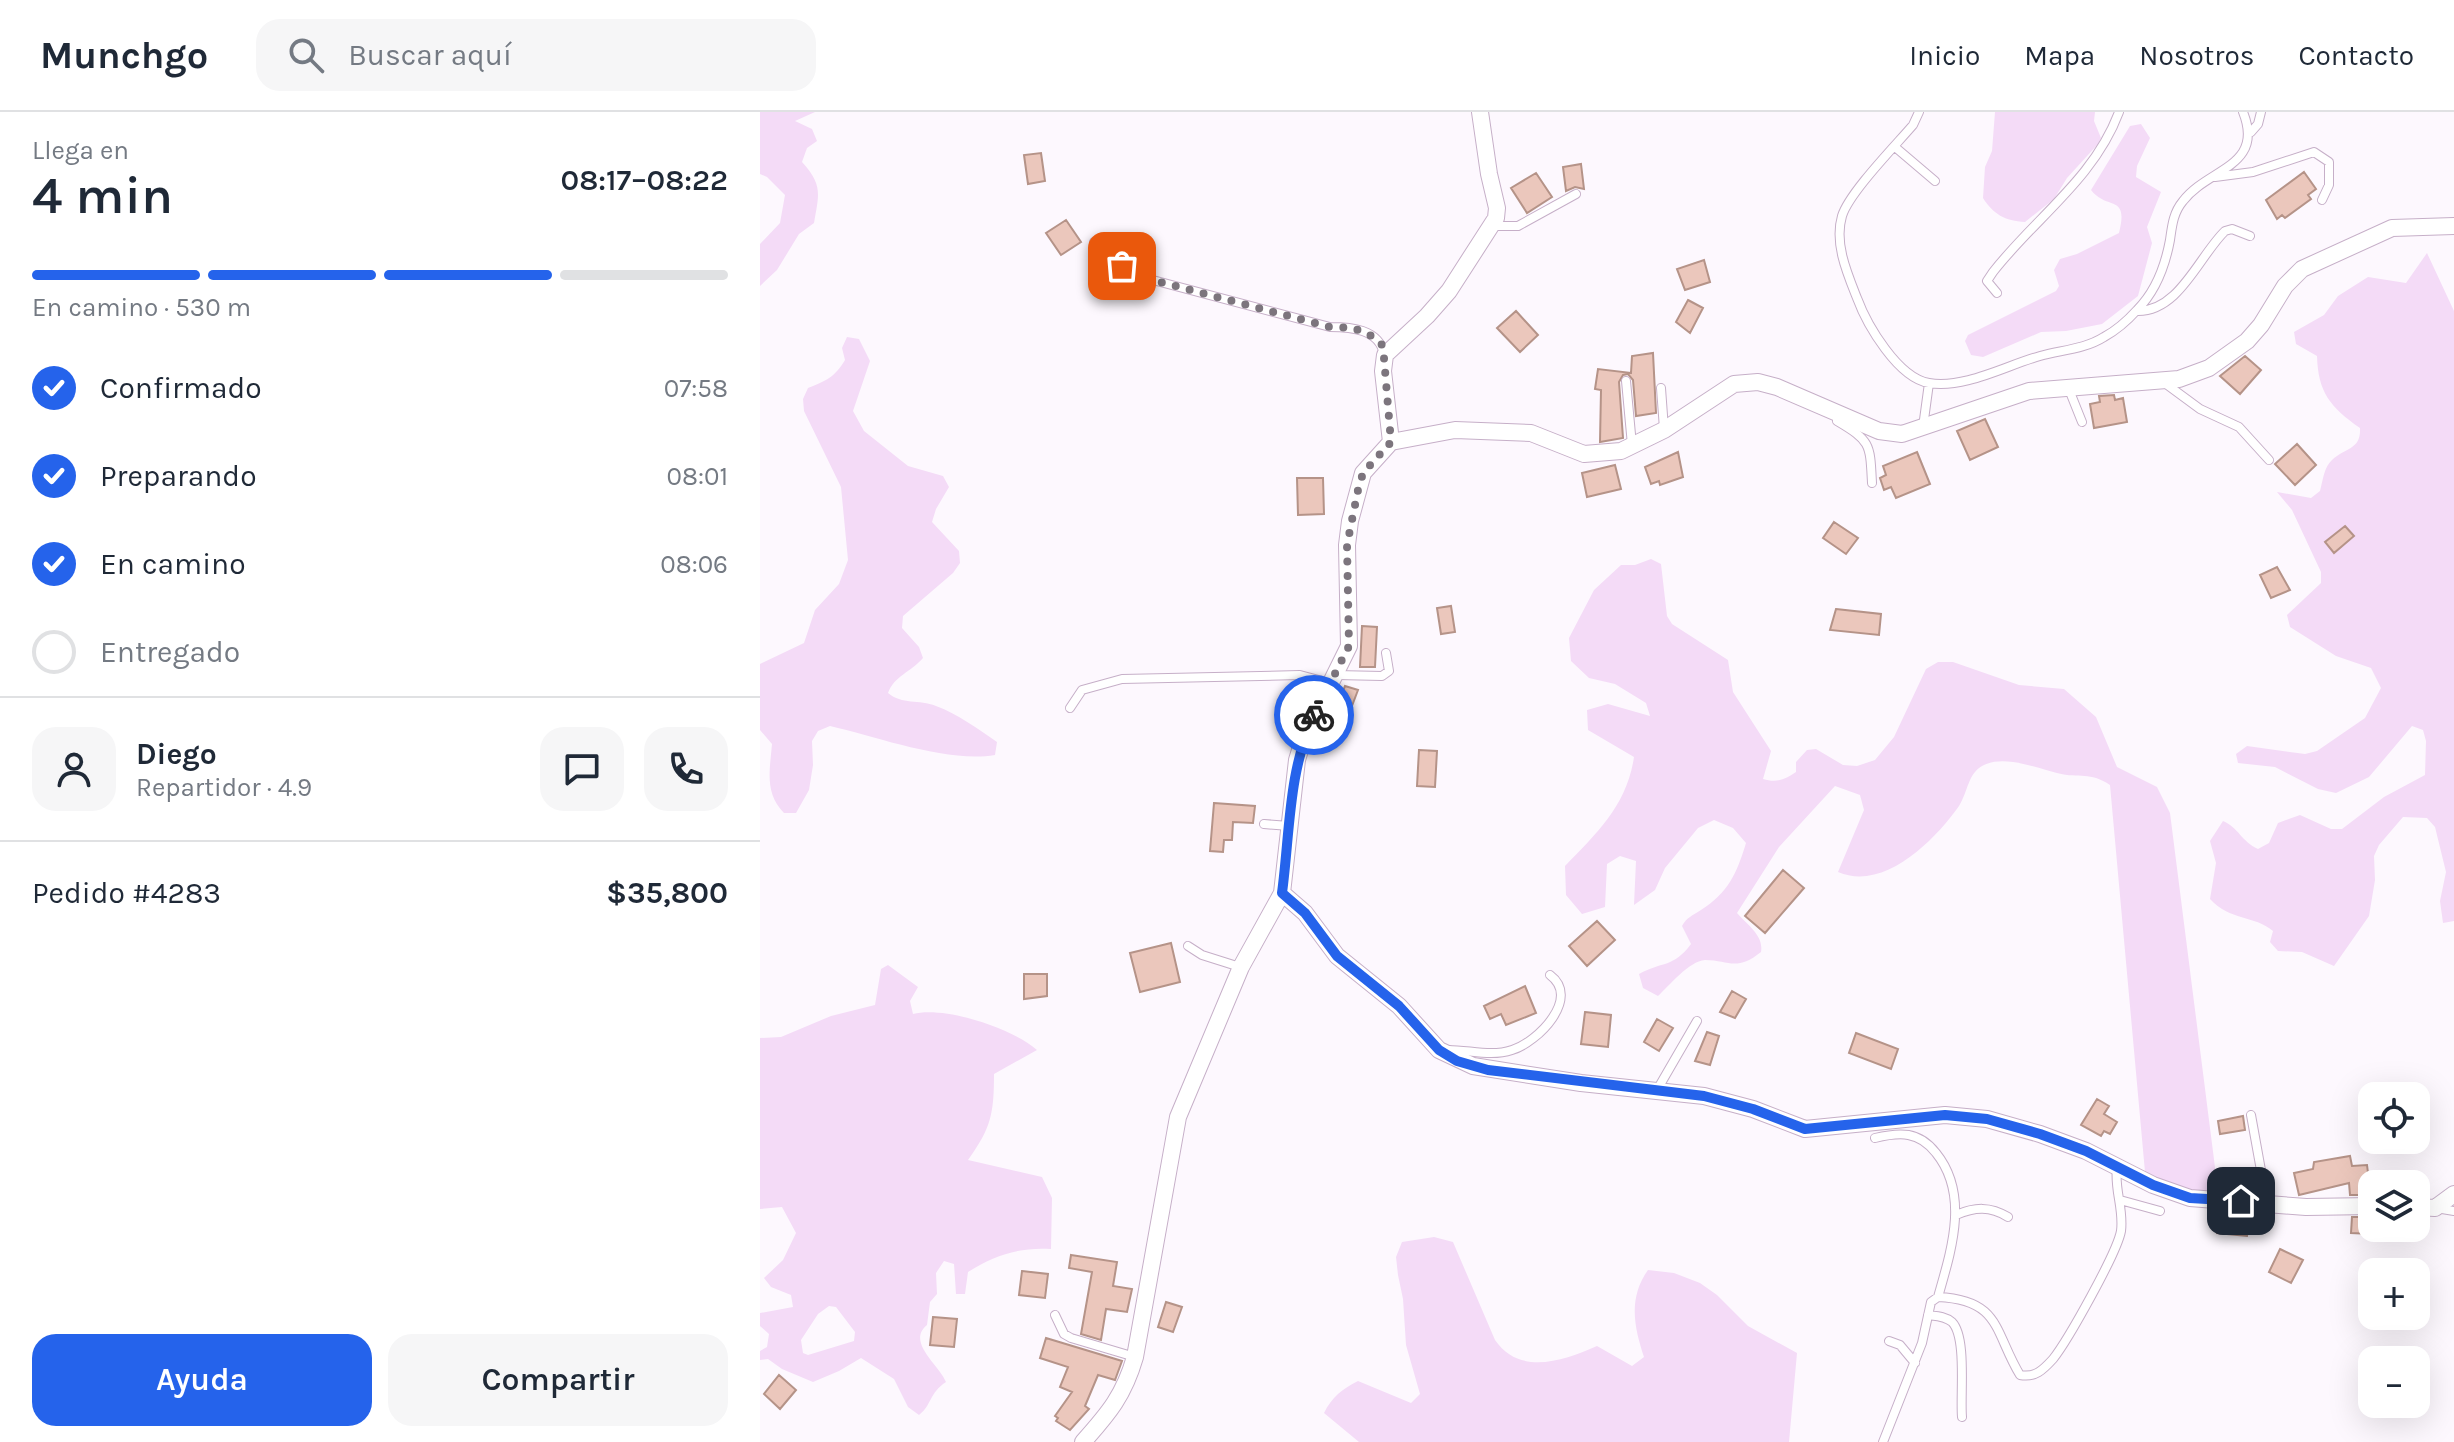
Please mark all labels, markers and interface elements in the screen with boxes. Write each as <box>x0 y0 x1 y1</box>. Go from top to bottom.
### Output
search box <box>256 19 816 91</box>
text: Munchgo <box>40 33 208 78</box>
icon: search <box>284 33 328 77</box>
text: Buscar aquí <box>348 37 512 73</box>
text: Inicio <box>1909 39 1980 72</box>
text: Mapa <box>2024 39 2095 72</box>
text: Nosotros <box>2139 39 2254 72</box>
text: Contacto <box>2298 39 2414 72</box>
text: Llega en <box>32 135 129 166</box>
text: 08:17–08:22 <box>561 162 728 198</box>
text: 4 min <box>32 165 173 226</box>
pin <box>1088 232 1156 300</box>
icon: bag <box>1100 244 1144 288</box>
text: En camino · 530 m <box>32 292 251 323</box>
icon: check <box>32 366 76 410</box>
text: Confirmado <box>100 370 262 406</box>
text: 07:58 <box>664 373 728 404</box>
icon: check <box>32 454 76 498</box>
text: Preparando <box>100 458 257 494</box>
text: 08:01 <box>667 461 728 492</box>
icon: check <box>32 542 76 586</box>
text: En camino <box>100 546 246 582</box>
text: 08:06 <box>660 549 728 580</box>
text: Entregado <box>100 634 240 670</box>
courier <box>1274 675 1354 755</box>
icon: bike <box>1292 693 1336 737</box>
button: person <box>32 727 116 811</box>
button: chat <box>540 727 624 811</box>
button: phone <box>644 727 728 811</box>
text: Diego <box>136 736 217 772</box>
text: Repartidor · 4.9 <box>136 772 312 803</box>
text: Pedido #4283 <box>32 875 221 911</box>
text: $35,800 <box>606 875 728 911</box>
map controls <box>2358 1082 2430 1418</box>
button: locate <box>2358 1082 2430 1154</box>
pin <box>2207 1167 2275 1235</box>
button: layers <box>2358 1170 2430 1242</box>
icon: home <box>2219 1179 2263 1223</box>
button: + <box>2358 1258 2430 1330</box>
button: Ayuda <box>32 1334 372 1426</box>
button: Compartir <box>388 1334 728 1426</box>
button: − <box>2358 1346 2430 1418</box>

